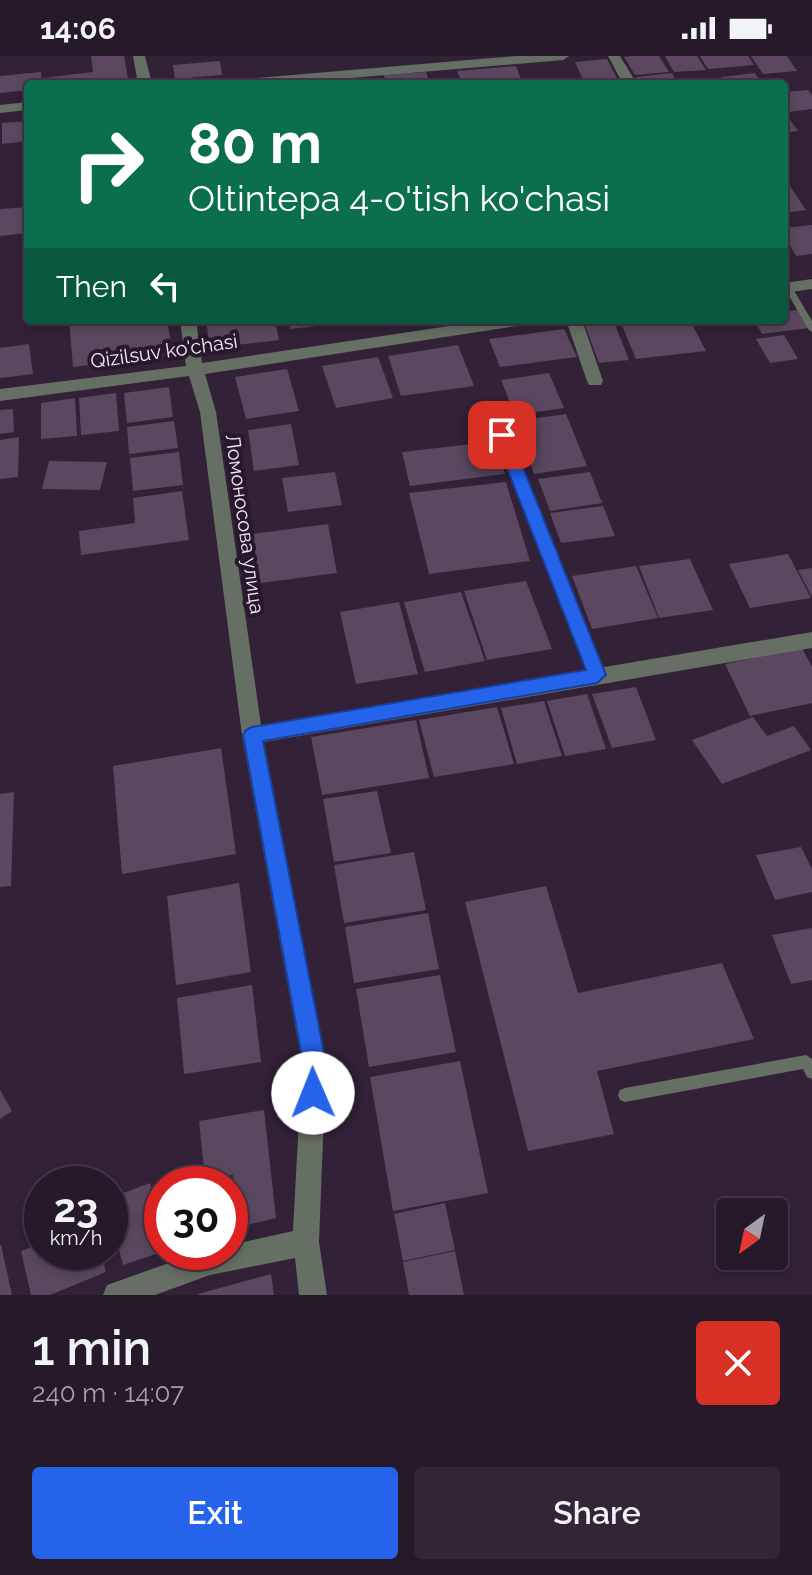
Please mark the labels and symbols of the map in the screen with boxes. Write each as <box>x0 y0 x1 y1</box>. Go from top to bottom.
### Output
street label: Qizilsuv ko'chasi <box>89 329 239 373</box>
pin <box>468 401 536 469</box>
street label: Ломоносова улица <box>220 432 270 616</box>
position arrow <box>271 1051 355 1135</box>
speed limit sign: 30 <box>144 1166 248 1270</box>
north arrow <box>716 1198 788 1270</box>

